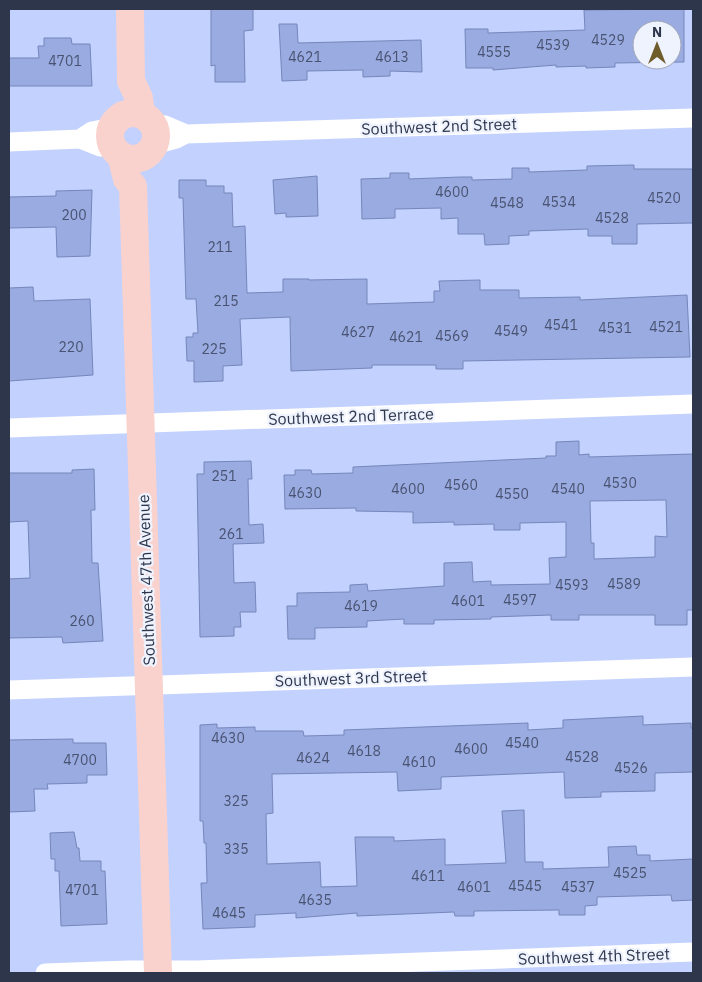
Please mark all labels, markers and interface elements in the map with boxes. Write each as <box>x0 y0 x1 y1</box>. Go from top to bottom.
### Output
north arrow <box>632 20 682 70</box>
text: N <box>652 23 662 41</box>
house number: 4529 <box>591 31 625 49</box>
house number: 4539 <box>536 36 570 54</box>
house number: 4555 <box>477 43 511 61</box>
house number: 4621 <box>288 48 322 66</box>
house number: 4613 <box>375 48 409 66</box>
house number: 4701 <box>48 52 82 70</box>
street label: Southwest 2nd Street <box>361 113 517 139</box>
house number: 4600 <box>435 183 469 201</box>
house number: 4520 <box>647 189 681 207</box>
house number: 4534 <box>542 193 576 211</box>
house number: 4548 <box>490 194 524 212</box>
house number: 200 <box>61 206 87 224</box>
house number: 4528 <box>595 209 629 227</box>
house number: 211 <box>207 238 233 256</box>
house number: 215 <box>213 292 239 310</box>
house number: 4541 <box>544 316 578 334</box>
house number: 4521 <box>649 318 683 336</box>
house number: 4531 <box>598 319 632 337</box>
house number: 4549 <box>494 322 528 340</box>
house number: 4627 <box>341 323 375 341</box>
house number: 4569 <box>435 327 469 345</box>
house number: 4621 <box>389 328 423 346</box>
house number: 220 <box>58 338 84 356</box>
house number: 225 <box>201 340 227 358</box>
street label: Southwest 2nd Terrace <box>268 403 434 429</box>
house number: 251 <box>211 467 237 485</box>
house number: 4530 <box>603 474 637 492</box>
house number: 4560 <box>444 476 478 494</box>
house number: 4600 <box>391 480 425 498</box>
house number: 4540 <box>551 480 585 498</box>
house number: 4630 <box>288 484 322 502</box>
house number: 4550 <box>495 485 529 503</box>
street label: Southwest 47th Avenue <box>133 494 159 666</box>
house number: 261 <box>218 525 244 543</box>
house number: 4589 <box>607 575 641 593</box>
house number: 4593 <box>555 576 589 594</box>
house number: 4597 <box>503 591 537 609</box>
house number: 4601 <box>451 592 485 610</box>
house number: 4619 <box>344 597 378 615</box>
house number: 260 <box>69 612 95 630</box>
street label: Southwest 3rd Street <box>275 665 427 691</box>
house number: 4630 <box>211 729 245 747</box>
house number: 4540 <box>505 734 539 752</box>
house number: 4600 <box>454 740 488 758</box>
house number: 4618 <box>347 742 381 760</box>
house number: 4528 <box>565 748 599 766</box>
house number: 4624 <box>296 749 330 767</box>
house number: 4700 <box>63 751 97 769</box>
house number: 4610 <box>402 753 436 771</box>
house number: 4526 <box>614 759 648 777</box>
house number: 325 <box>223 792 249 810</box>
house number: 335 <box>223 840 249 858</box>
house number: 4525 <box>613 864 647 882</box>
house number: 4611 <box>411 867 445 885</box>
house number: 4545 <box>508 877 542 895</box>
house number: 4601 <box>457 878 491 896</box>
house number: 4537 <box>561 878 595 896</box>
house number: 4701 <box>65 881 99 899</box>
house number: 4635 <box>298 891 332 909</box>
house number: 4645 <box>212 904 246 922</box>
street label: Southwest 4th Street <box>518 943 670 969</box>

